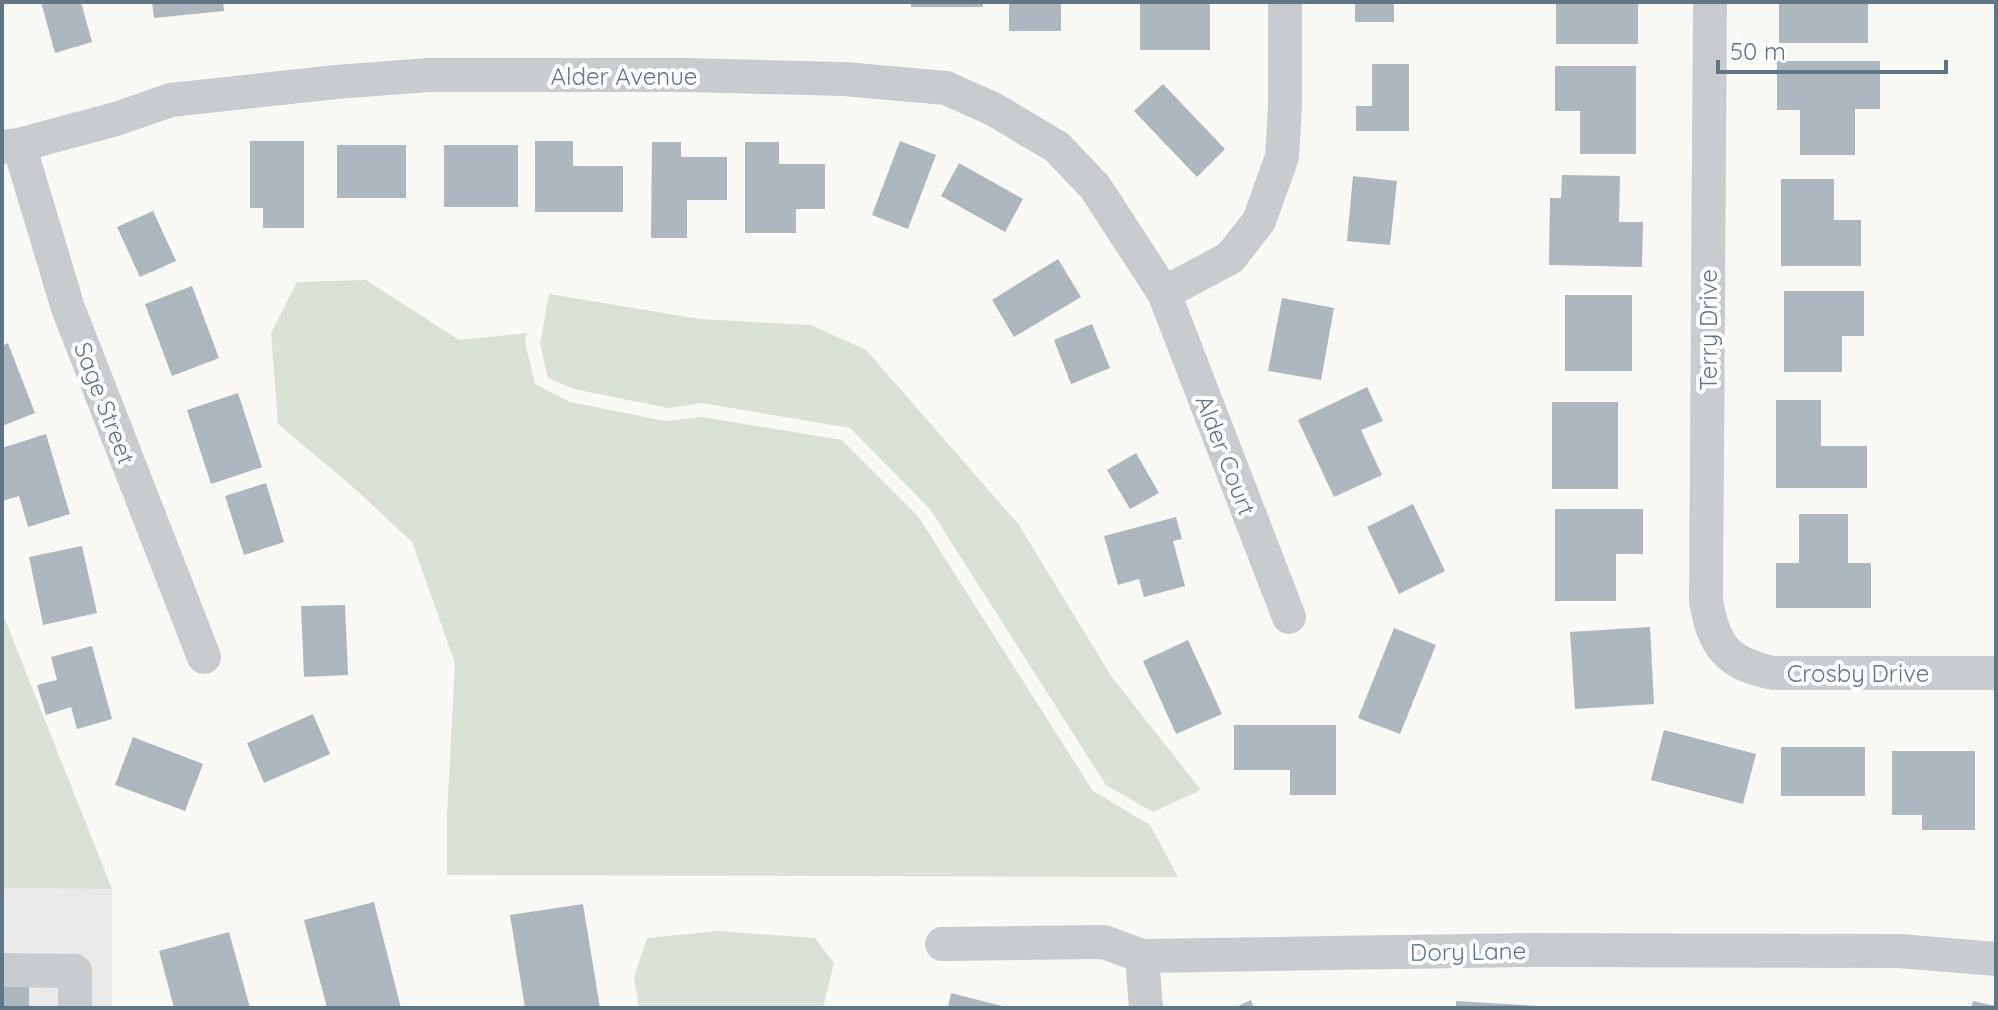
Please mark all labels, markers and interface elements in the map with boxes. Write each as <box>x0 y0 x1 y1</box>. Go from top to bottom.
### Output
scale bar <box>1718 24 1946 74</box>
text: 50 m <box>1730 36 1786 66</box>
street label: Alder Avenue <box>551 61 697 91</box>
street label: Terry Drive <box>1693 269 1723 391</box>
street label: Sage Street <box>68 338 142 468</box>
street label: Alder Court <box>1189 391 1263 519</box>
street label: Crosby Drive <box>1787 658 1929 688</box>
street label: Dory Lane <box>1410 935 1526 967</box>

